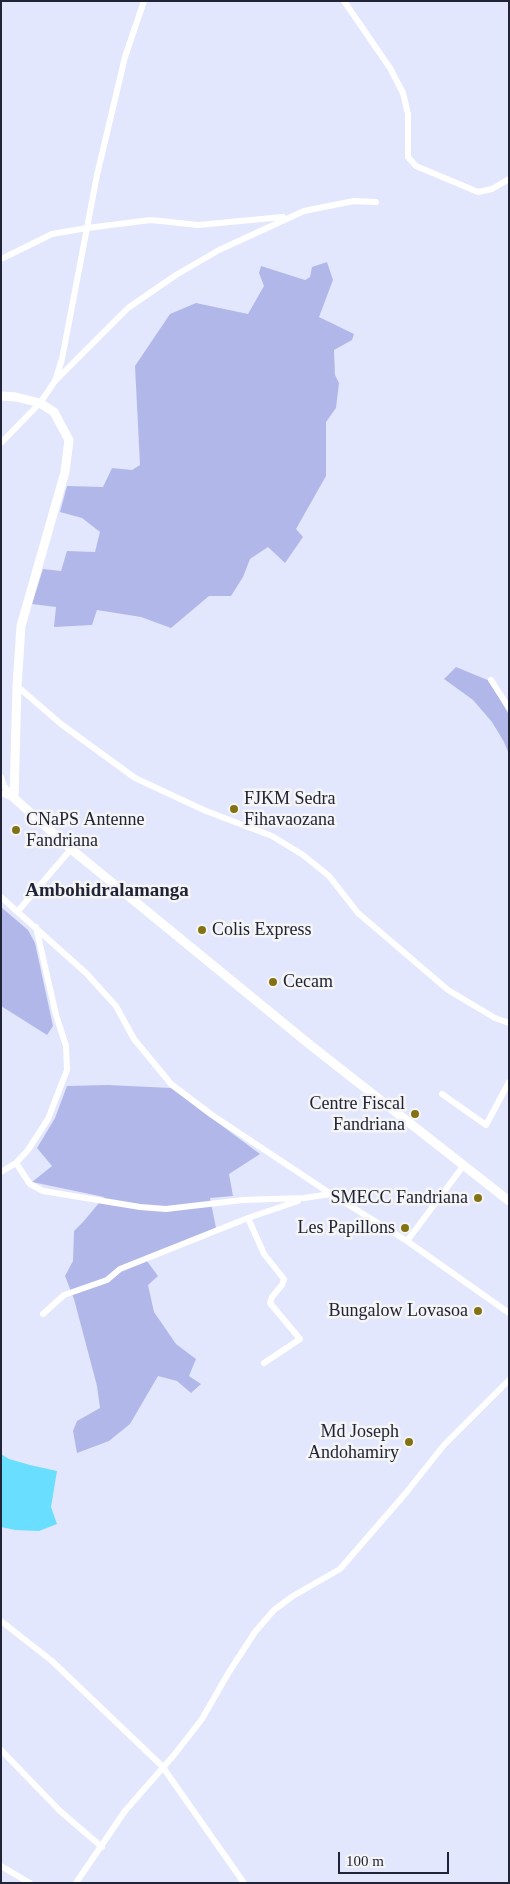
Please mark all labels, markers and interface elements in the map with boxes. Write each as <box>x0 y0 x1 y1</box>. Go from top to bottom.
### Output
place label: FJKM Sedra Fihavaozana <box>244 788 336 831</box>
marker: FJKM Sedra Fihavaozana <box>228 803 240 815</box>
place label: CNaPS Antenne Fandriana <box>26 809 144 852</box>
marker: CNaPS Antenne Fandriana <box>10 824 22 836</box>
district label: Ambohidralamanga <box>25 880 189 902</box>
place label: Colis Express <box>212 919 312 941</box>
marker: Colis Express <box>196 924 208 936</box>
place label: Cecam <box>283 971 333 993</box>
marker: Cecam <box>267 976 279 988</box>
place label: Centre Fiscal Fandriana <box>310 1093 405 1136</box>
marker: Centre Fiscal Fandriana <box>409 1108 421 1120</box>
place label: SMECC Fandriana <box>331 1187 468 1209</box>
marker: SMECC Fandriana <box>472 1192 484 1204</box>
place label: Les Papillons <box>298 1217 395 1239</box>
marker: Les Papillons <box>399 1222 411 1234</box>
place label: Bungalow Lovasoa <box>329 1300 468 1322</box>
marker: Bungalow Lovasoa <box>472 1305 484 1317</box>
place label: Md Joseph Andohamiry <box>308 1421 399 1464</box>
marker: Md Joseph Andohamiry <box>403 1436 415 1448</box>
scale bar <box>340 1842 451 1874</box>
text: 100 m <box>346 1853 384 1869</box>

